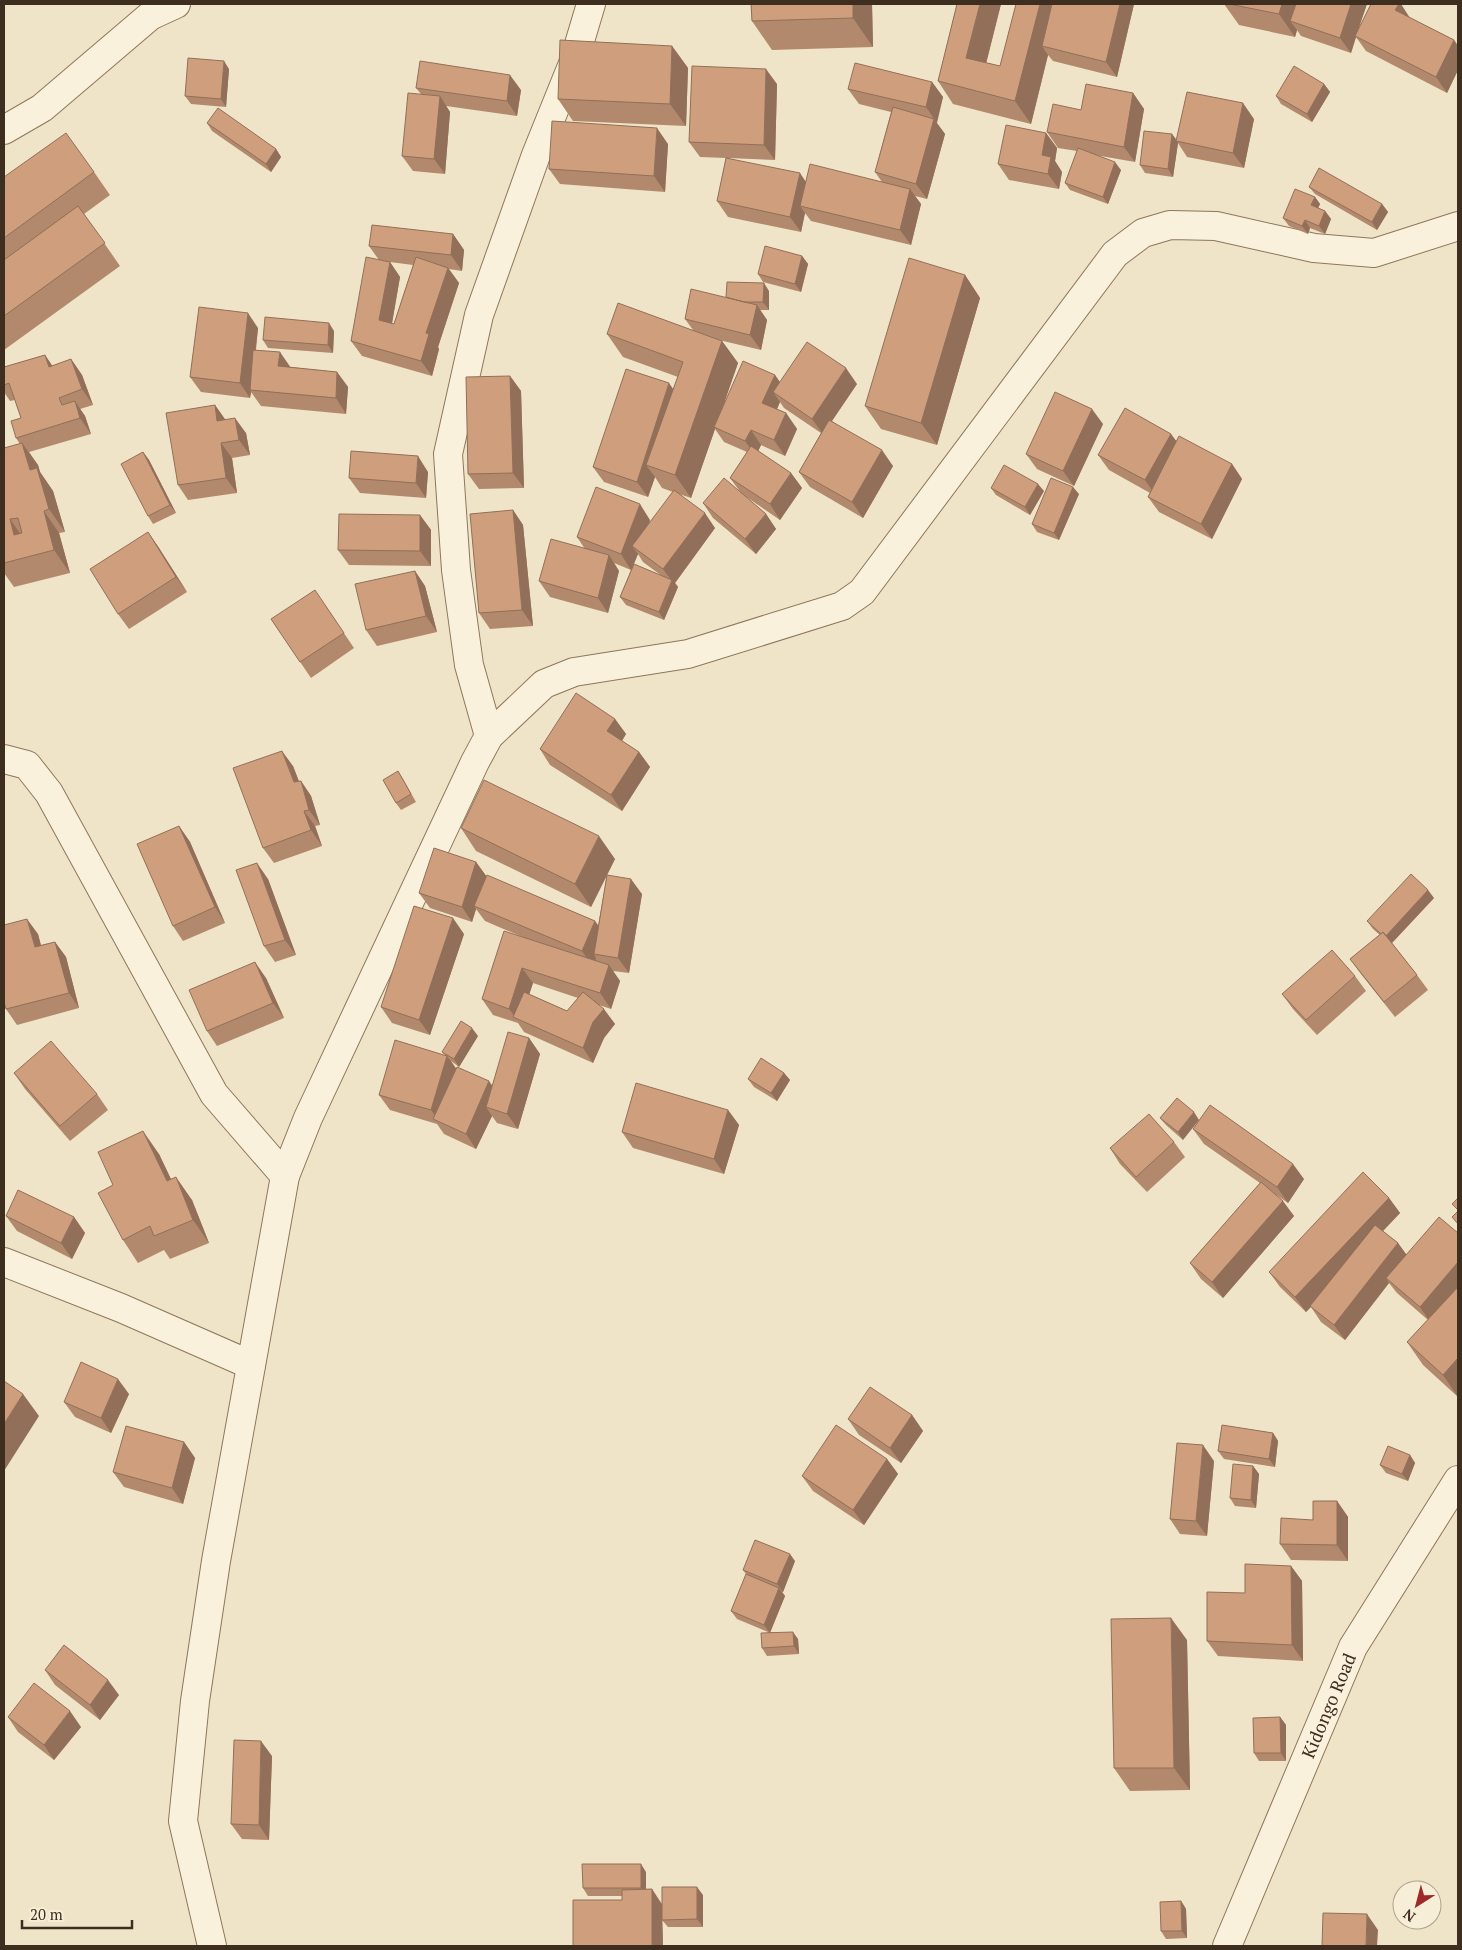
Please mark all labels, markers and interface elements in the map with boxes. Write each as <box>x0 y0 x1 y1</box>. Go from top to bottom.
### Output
street label: Kidongo Road <box>1296 1649 1361 1762</box>
north arrow <box>1392 1880 1442 1930</box>
scale bar <box>22 1898 132 1930</box>
text: 20 m <box>30 1904 63 1924</box>
text: N <box>1399 1905 1419 1927</box>

